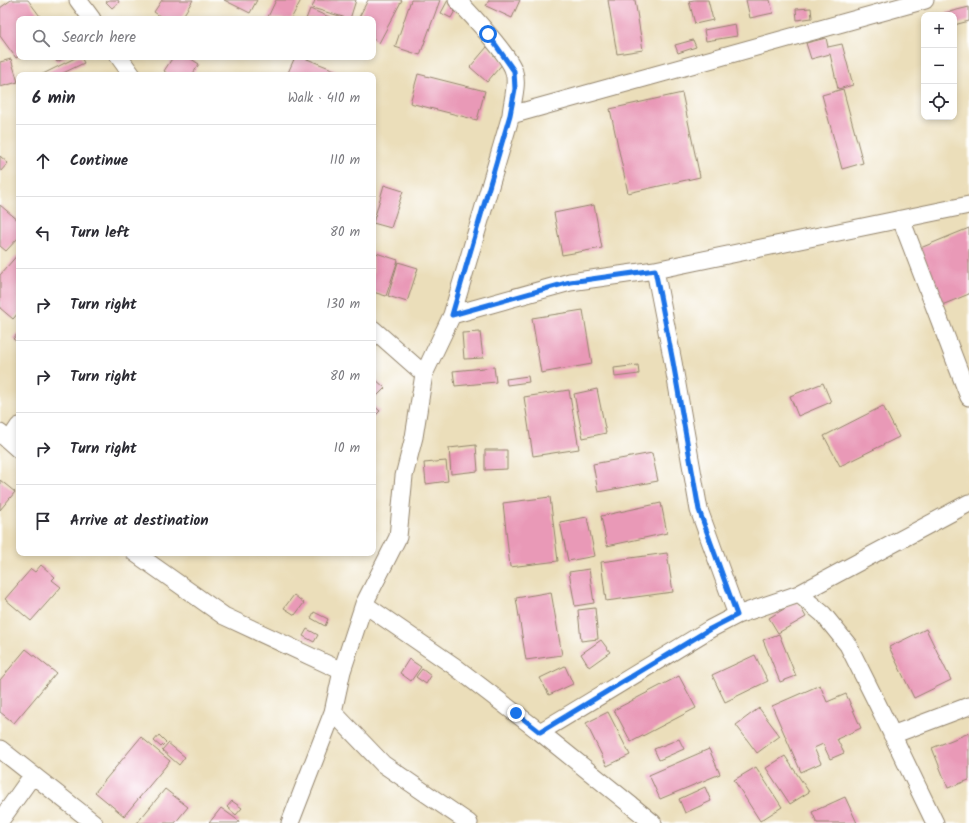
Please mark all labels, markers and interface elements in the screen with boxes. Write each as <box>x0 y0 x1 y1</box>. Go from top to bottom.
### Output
map controls <box>921 12 957 120</box>
button: + <box>921 12 957 48</box>
search box <box>16 16 376 60</box>
route start <box>479 25 497 43</box>
text: Search here <box>62 26 136 50</box>
icon: search <box>30 27 52 49</box>
button: − <box>921 48 957 84</box>
button: locate <box>921 84 957 120</box>
text: 6 min <box>32 85 76 112</box>
text: Walk · 410 m <box>288 88 360 109</box>
text: Continue <box>70 149 128 173</box>
icon: ahead <box>32 150 54 172</box>
text: 110 m <box>330 150 360 171</box>
text: Turn left <box>70 221 130 245</box>
icon: left <box>32 222 54 244</box>
text: 80 m <box>330 222 360 243</box>
text: Turn right <box>70 293 137 317</box>
icon: right <box>32 294 54 316</box>
text: 130 m <box>326 294 360 315</box>
text: Turn right <box>70 365 137 389</box>
icon: right <box>32 366 54 388</box>
text: 80 m <box>330 366 360 387</box>
text: Turn right <box>70 437 137 461</box>
icon: right <box>32 438 54 460</box>
text: 10 m <box>334 438 360 459</box>
text: Arrive at destination <box>70 509 209 533</box>
icon: arrive <box>32 510 54 532</box>
route end <box>507 704 525 722</box>

